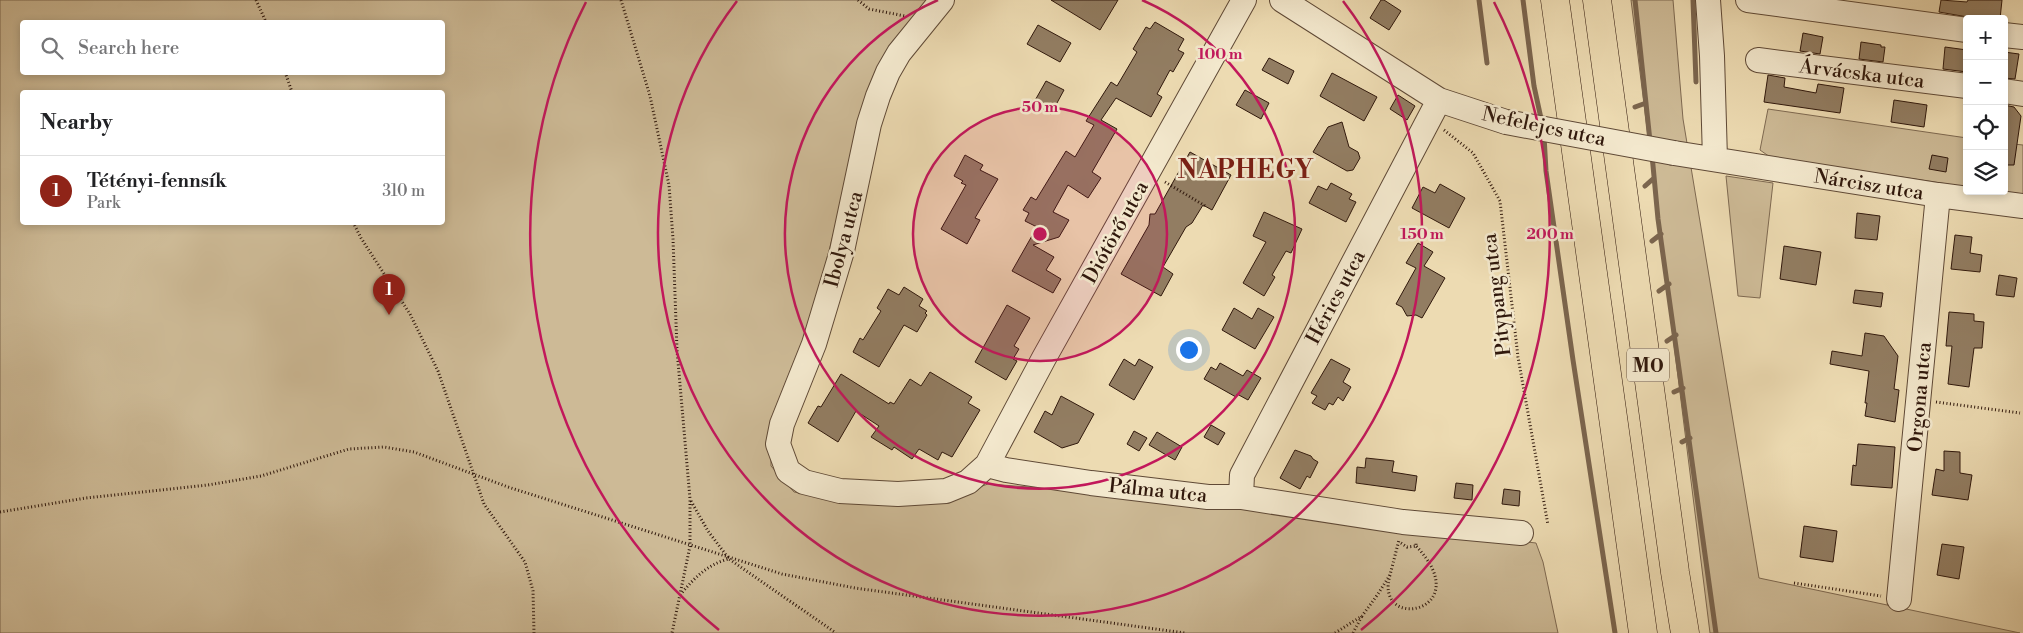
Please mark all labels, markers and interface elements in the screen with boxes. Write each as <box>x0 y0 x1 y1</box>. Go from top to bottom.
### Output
map controls <box>1963 15 2008 195</box>
button: + <box>1963 15 2008 60</box>
search box <box>20 20 445 75</box>
icon: search <box>38 34 66 62</box>
text: Search here <box>78 36 179 60</box>
text: 100 m <box>1198 45 1243 64</box>
street label: Árvácska utca <box>1797 53 1927 95</box>
button: − <box>1963 60 2008 105</box>
text: 50 m <box>1022 98 1058 117</box>
street label: Nefelejcs utca <box>1480 102 1609 153</box>
button: locate <box>1963 105 2008 150</box>
text: Nearby <box>40 110 113 136</box>
button: layers <box>1963 150 2008 195</box>
district label: NAPHEGY <box>1177 155 1315 186</box>
street label: Nárcisz utca <box>1812 164 1926 207</box>
text: Tétényi-fennsík <box>87 169 227 193</box>
street label: Diótörő utca <box>1078 176 1155 288</box>
text: 1 <box>52 181 60 201</box>
text: 310 m <box>382 181 425 201</box>
street label: Ibolya utca <box>820 188 870 290</box>
text: Park <box>87 193 120 213</box>
centre of rings <box>1031 225 1049 243</box>
text: 150 m <box>1400 225 1444 244</box>
text: 200 m <box>1526 225 1574 244</box>
street label: Pitypang utca <box>1477 231 1517 358</box>
street label: Hérics utca <box>1301 246 1372 349</box>
pin: 1 <box>373 274 405 315</box>
your location <box>1176 337 1202 363</box>
street label: Orgona utca <box>1903 340 1938 453</box>
road number: M0 <box>1627 348 1669 382</box>
street label: Pálma utca <box>1107 474 1209 509</box>

